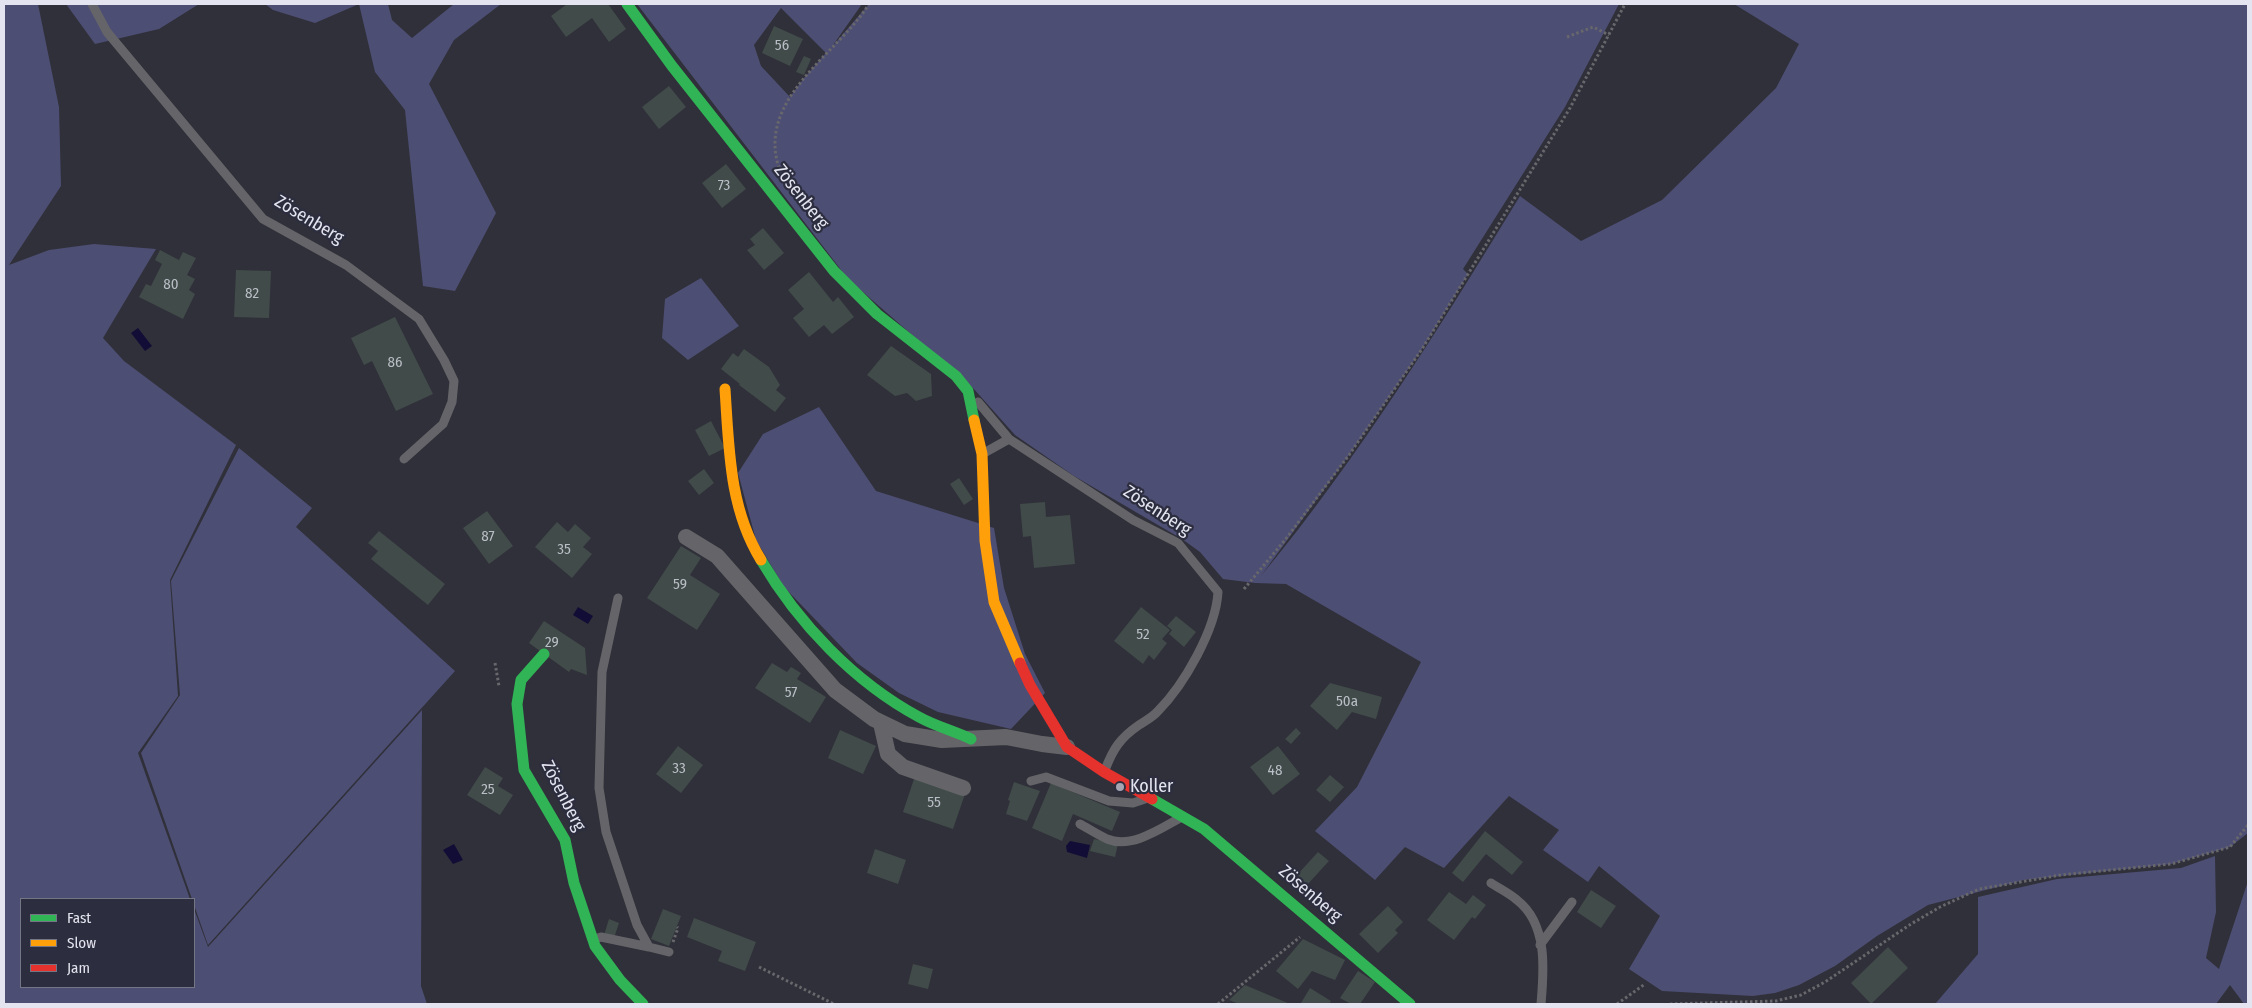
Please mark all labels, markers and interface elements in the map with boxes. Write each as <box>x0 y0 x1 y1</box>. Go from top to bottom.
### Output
house number: 56 <box>775 37 789 55</box>
street label: Zösenberg <box>769 160 833 234</box>
house number: 73 <box>718 177 730 195</box>
street label: Zösenberg <box>271 191 347 249</box>
house number: 80 <box>163 276 179 294</box>
house number: 82 <box>245 285 259 303</box>
house number: 86 <box>388 354 402 372</box>
street label: Zösenberg <box>1119 481 1195 541</box>
house number: 87 <box>481 528 495 546</box>
house number: 35 <box>557 541 571 559</box>
house number: 59 <box>673 576 687 594</box>
house number: 52 <box>1136 626 1150 644</box>
house number: 29 <box>545 634 559 652</box>
house number: 57 <box>785 684 797 702</box>
house number: 50a <box>1336 693 1358 711</box>
street label: Zösenberg <box>536 757 590 835</box>
house number: 33 <box>672 760 686 778</box>
house number: 48 <box>1268 762 1282 780</box>
place label: Koller <box>1130 776 1173 798</box>
house number: 25 <box>481 781 495 799</box>
marker: Koller <box>1114 781 1126 793</box>
house number: 55 <box>927 794 941 812</box>
street label: Zösenberg <box>1274 861 1346 927</box>
legend <box>20 898 195 988</box>
text: Fast <box>67 909 91 927</box>
text: Slow <box>67 934 96 952</box>
text: Jam <box>67 959 90 977</box>

